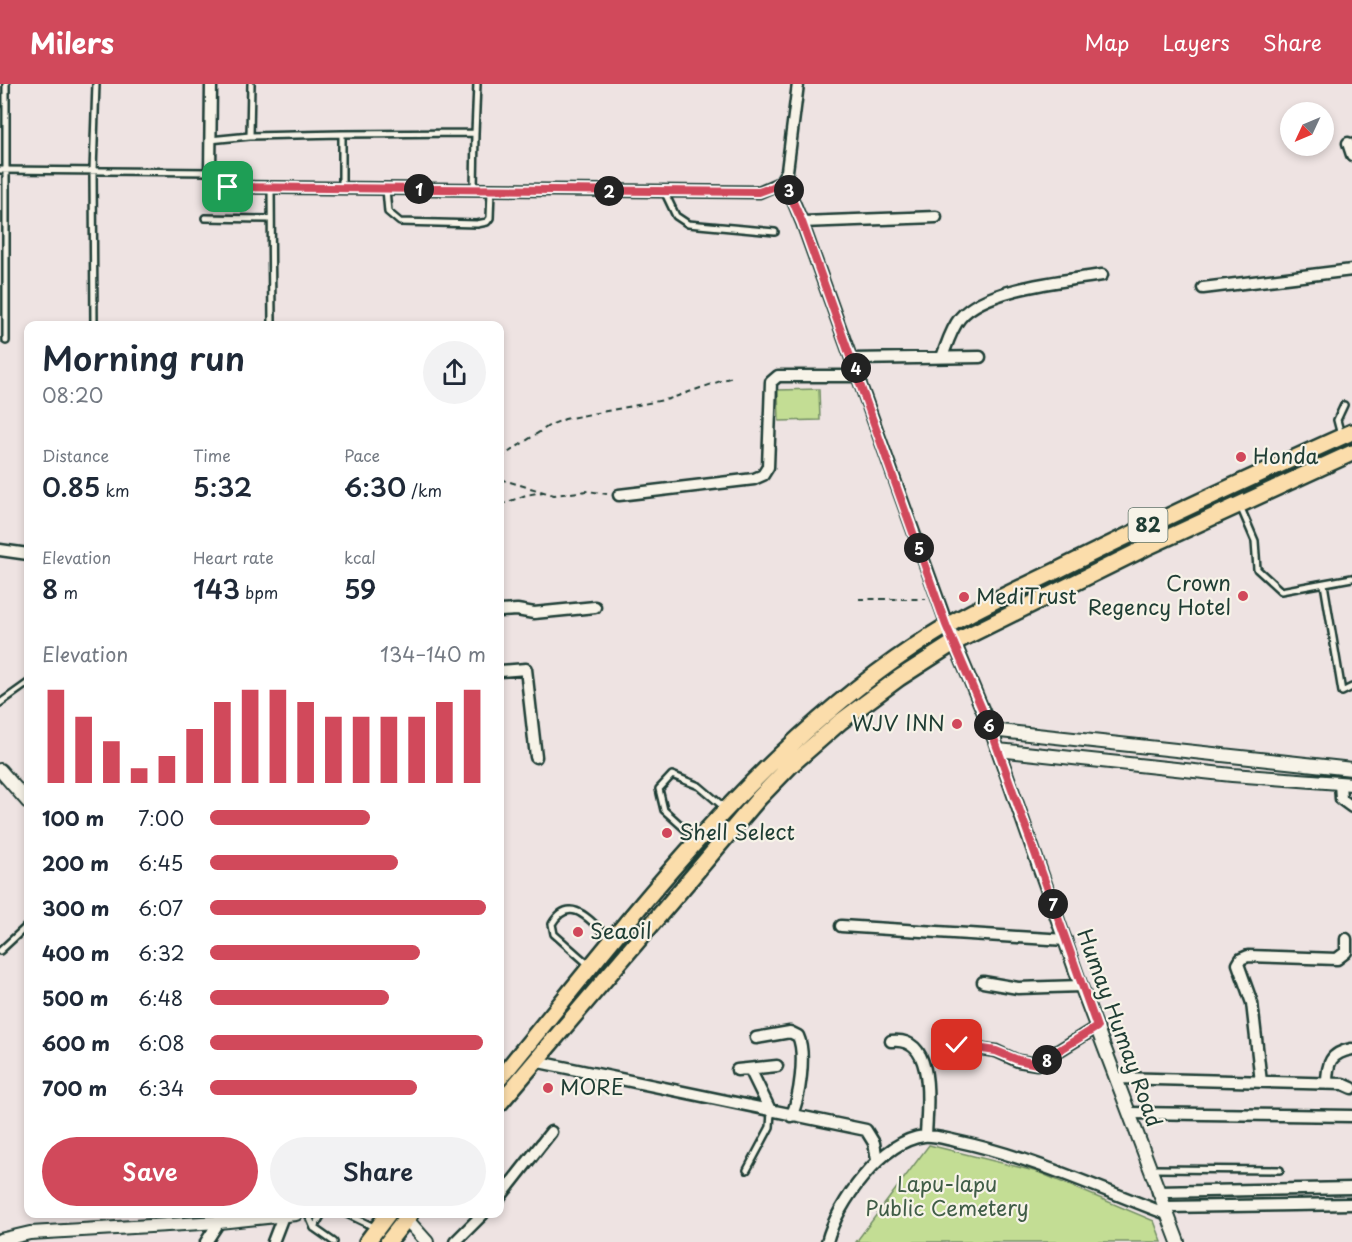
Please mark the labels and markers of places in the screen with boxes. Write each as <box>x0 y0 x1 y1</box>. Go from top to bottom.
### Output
pin <box>202 161 253 212</box>
pin: 1 <box>404 174 434 204</box>
pin: 3 <box>774 175 804 205</box>
pin: 2 <box>594 176 624 206</box>
pin: 4 <box>841 353 871 383</box>
place label: Honda <box>1253 439 1318 471</box>
marker: Honda <box>1234 450 1248 464</box>
pin: 5 <box>904 533 934 563</box>
place label: Crown Regency Hotel <box>1088 566 1231 622</box>
place label: MediTrust <box>976 579 1077 611</box>
marker: Crown Regency Hotel <box>1236 589 1250 603</box>
marker: MediTrust <box>957 590 971 604</box>
place label: WJV INN <box>852 706 945 738</box>
pin: 6 <box>974 710 1004 740</box>
marker: WJV INN <box>950 717 964 731</box>
place label: Shell Select <box>679 815 795 847</box>
marker: Shell Select <box>660 826 674 840</box>
pin: 7 <box>1038 889 1068 919</box>
place label: Seaoil <box>590 914 652 946</box>
marker: Seaoil <box>571 925 585 939</box>
pin <box>931 1019 982 1070</box>
pin: 8 <box>1032 1045 1062 1075</box>
place label: MORE <box>560 1070 624 1102</box>
marker: MORE <box>541 1081 555 1095</box>

